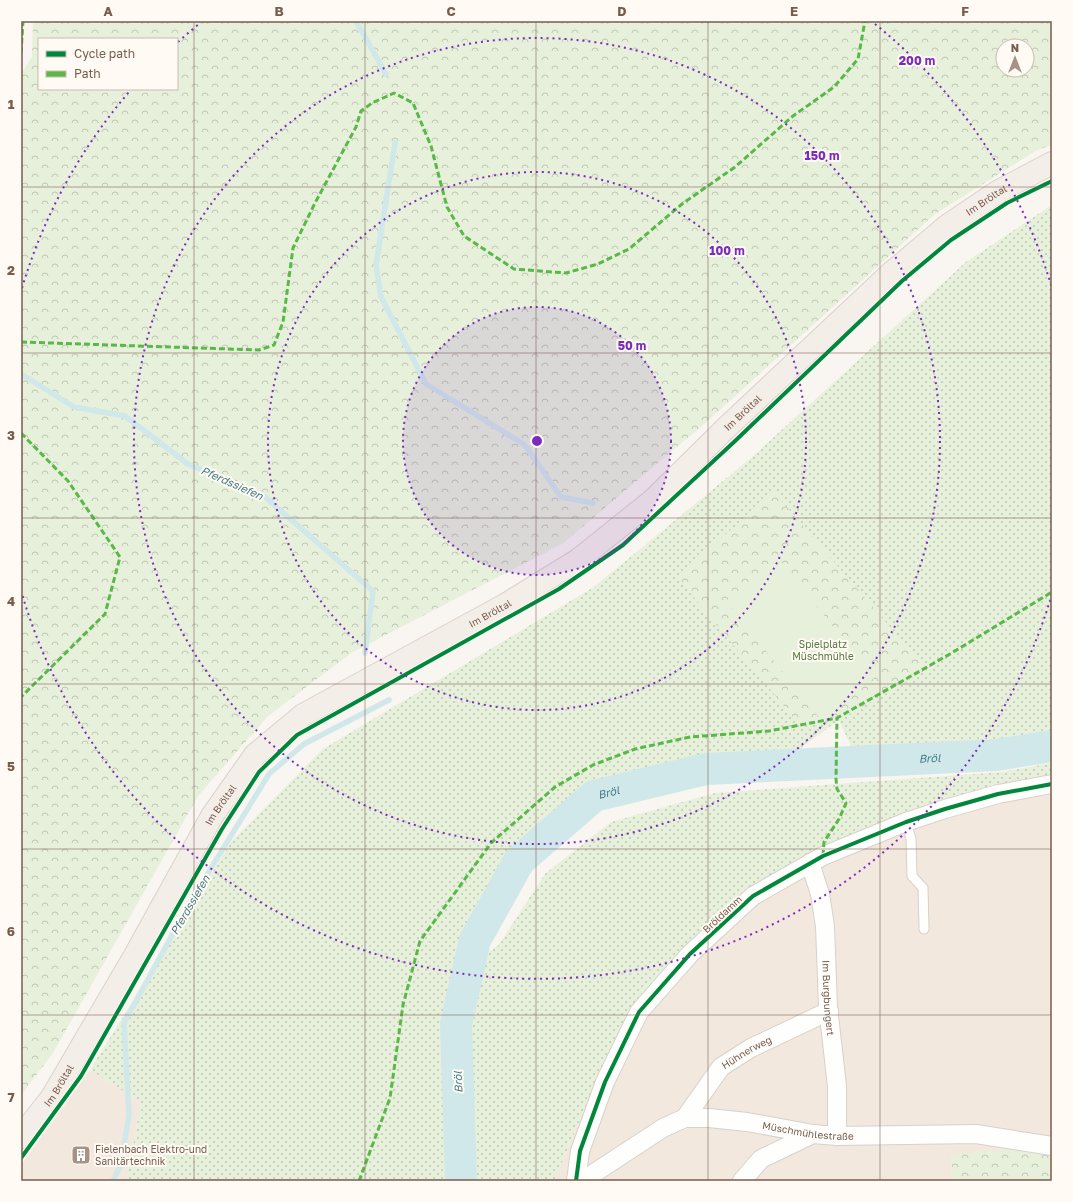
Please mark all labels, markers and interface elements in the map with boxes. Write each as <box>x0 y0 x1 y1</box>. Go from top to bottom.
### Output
text: A <box>103 3 113 19</box>
text: B <box>274 3 284 19</box>
text: C <box>446 3 456 19</box>
text: D <box>617 3 627 19</box>
text: E <box>790 3 798 19</box>
text: F <box>961 3 969 19</box>
legend <box>38 38 178 90</box>
north arrow <box>995 38 1035 78</box>
text: N <box>1011 41 1019 54</box>
text: Cycle path <box>74 46 135 61</box>
text: 200 m <box>899 53 935 68</box>
text: Path <box>74 66 101 81</box>
text: 1 <box>8 96 15 112</box>
text: 150 m <box>805 148 839 163</box>
street label: Im Bröltal <box>963 182 1009 218</box>
text: 100 m <box>709 243 745 258</box>
text: 2 <box>7 262 15 278</box>
text: 50 m <box>618 338 646 353</box>
street label: Im Bröltal <box>721 392 764 433</box>
text: 3 <box>7 427 15 443</box>
centre of rings <box>530 434 544 448</box>
water label: Pferdssiefen <box>199 463 266 502</box>
text: 4 <box>7 593 15 609</box>
street label: Im Bröltal <box>467 597 514 630</box>
park label: Spielplatz Müschmühle <box>792 638 854 662</box>
water label: Bröl <box>918 751 941 765</box>
text: 5 <box>7 758 15 774</box>
street label: Im Bröltal <box>202 782 238 827</box>
water label: Bröl <box>597 783 621 801</box>
water label: Pferdssiefen <box>167 872 212 937</box>
street label: Bröldamm <box>700 893 744 935</box>
text: 6 <box>7 923 15 939</box>
street label: Im Burgbungert <box>820 960 837 1036</box>
street label: Hühnerweg <box>719 1033 773 1071</box>
street label: Im Bröltal <box>41 1062 76 1109</box>
water label: Bröl <box>451 1070 464 1093</box>
text: 7 <box>7 1089 15 1105</box>
street label: Müschmühlestraße <box>761 1119 854 1142</box>
place label: Fielenbach Elektro-und Sanitärtechnik <box>95 1143 207 1167</box>
building icon: Fielenbach Elektro-und Sanitärtechnik <box>70 1144 92 1166</box>

